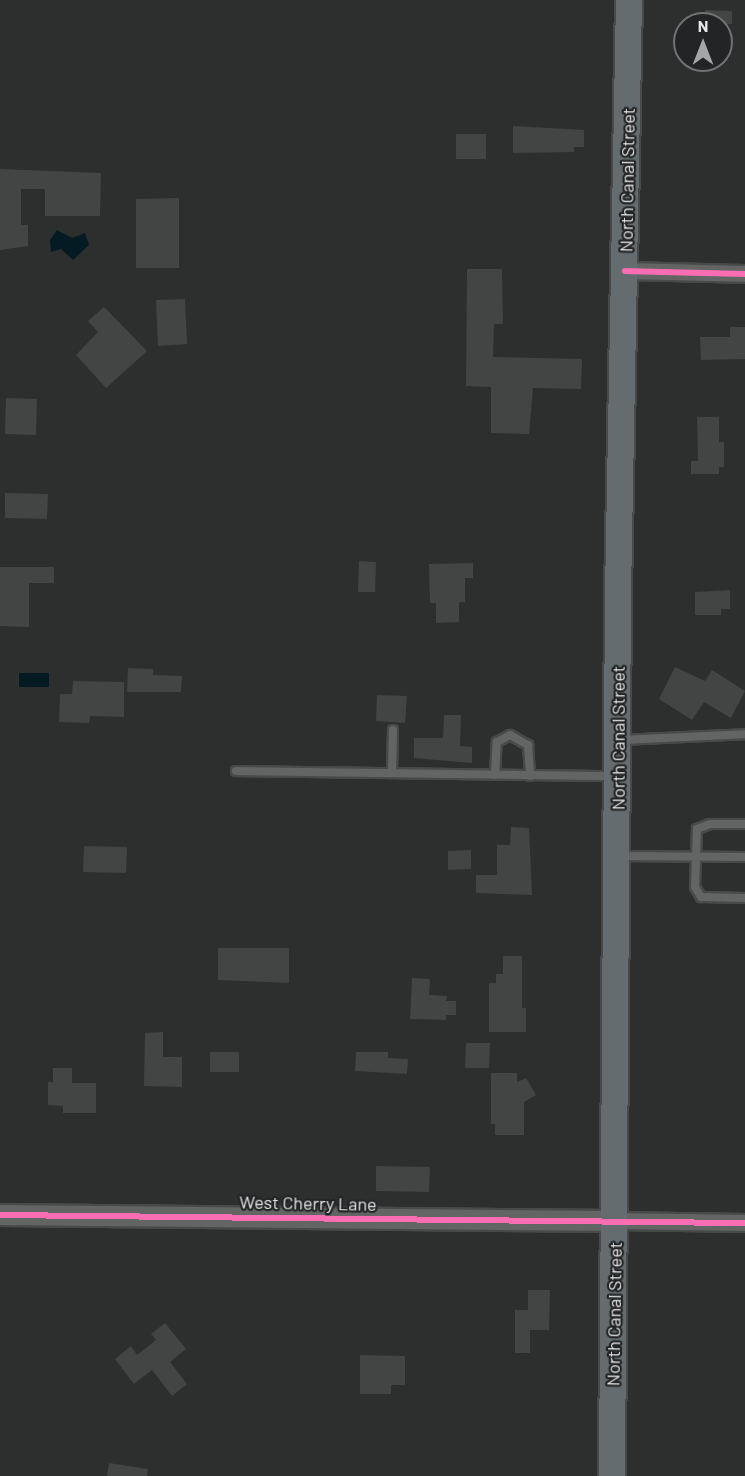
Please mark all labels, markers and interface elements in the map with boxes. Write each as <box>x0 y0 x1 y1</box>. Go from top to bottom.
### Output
north arrow <box>673 12 733 72</box>
text: N <box>698 16 708 35</box>
street label: North Canal Street <box>615 108 639 252</box>
street label: North Canal Street <box>607 666 629 810</box>
street label: West Cherry Lane <box>239 1191 377 1215</box>
street label: North Canal Street <box>602 1242 626 1386</box>

